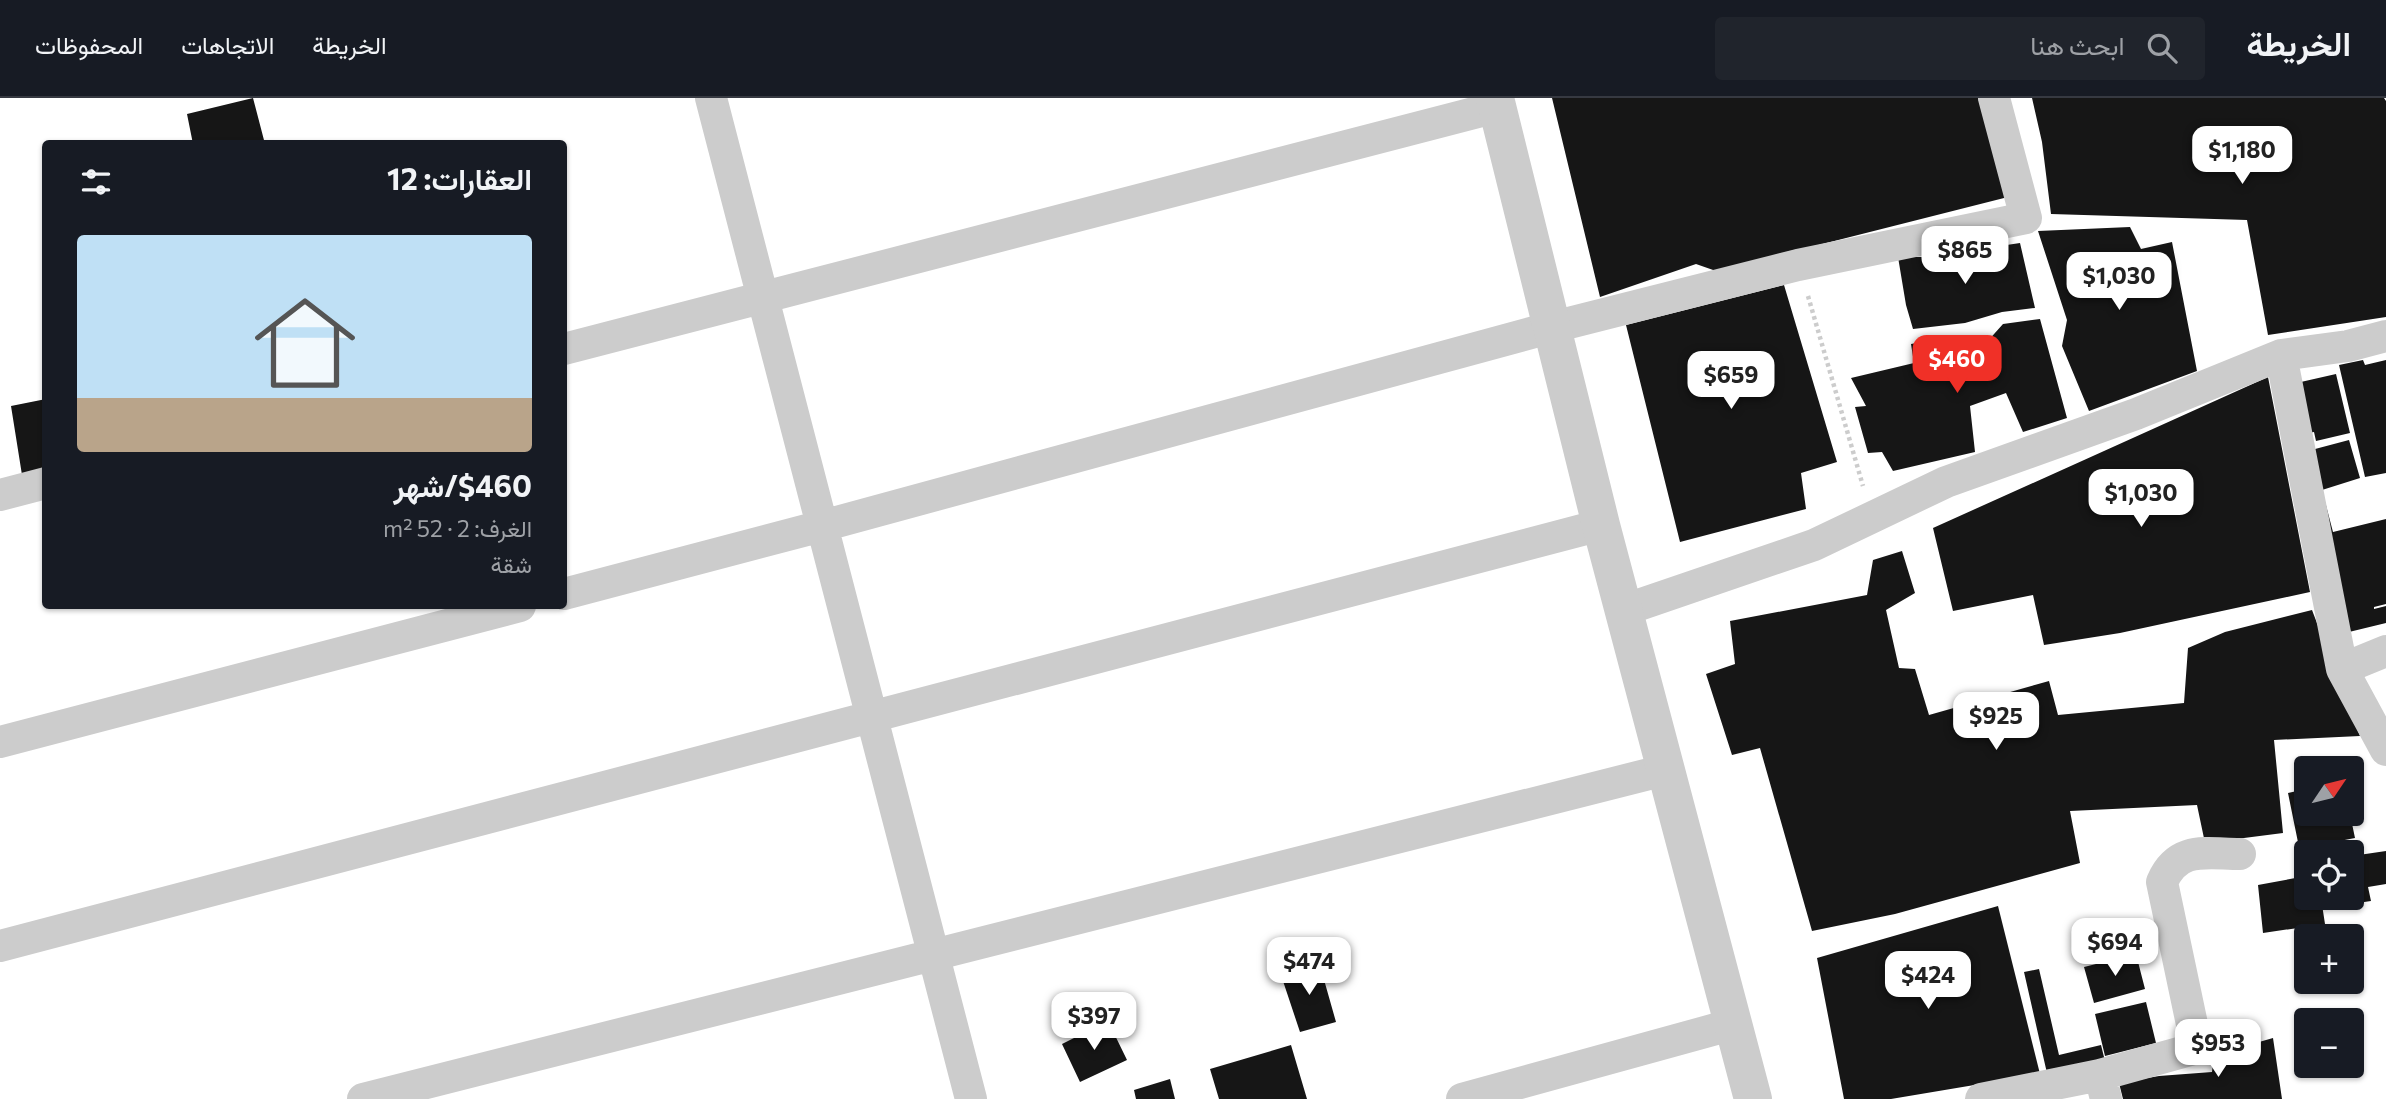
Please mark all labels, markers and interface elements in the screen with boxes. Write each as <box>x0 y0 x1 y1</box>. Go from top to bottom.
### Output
search box <box>1715 17 2205 80</box>
text: الخريطة <box>2247 22 2351 63</box>
text: ابحث هنا <box>2030 29 2125 60</box>
icon: search <box>2143 29 2181 67</box>
text: المحفوظات <box>35 30 143 59</box>
text: الاتجاهات <box>181 30 274 59</box>
text: الخريطة <box>312 30 387 59</box>
pin: $1,180 <box>2185 126 2299 186</box>
text: $1,180 <box>2208 135 2276 163</box>
text: العقارات: 12 <box>387 159 532 196</box>
icon: filters <box>77 163 115 201</box>
pin: $865 <box>1924 226 2006 286</box>
text: $865 <box>1937 235 1993 263</box>
pin: $1,030 <box>2062 252 2176 312</box>
text: $1,030 <box>2083 261 2155 289</box>
icon: home <box>242 280 368 406</box>
pin: $460 <box>1916 336 1998 395</box>
text: $460 <box>1929 344 1985 372</box>
pin: $659 <box>1690 352 1772 411</box>
text: $659 <box>1703 360 1759 388</box>
text: $460/شهر <box>394 466 532 503</box>
pin: $1,030 <box>2084 470 2198 529</box>
text: $1,030 <box>2105 478 2177 506</box>
text: الغرف: 2 · 52 m² <box>383 514 532 542</box>
text: شقة <box>490 550 532 578</box>
pin: $925 <box>1955 692 2037 752</box>
text: $925 <box>1969 701 2023 729</box>
north arrow <box>2294 756 2364 826</box>
map controls <box>2294 756 2364 1078</box>
button: locate <box>2294 840 2364 910</box>
pin: $694 <box>2074 918 2156 978</box>
button: + <box>2294 924 2364 994</box>
text: $694 <box>2087 927 2143 955</box>
pin: $474 <box>1268 937 1350 997</box>
text: $474 <box>1283 946 1335 974</box>
pin: $424 <box>1887 951 1969 1011</box>
text: $424 <box>1901 960 1955 988</box>
pin: $397 <box>1053 992 1135 1052</box>
text: $397 <box>1067 1001 1121 1029</box>
button: − <box>2294 1008 2364 1078</box>
pin: $953 <box>2177 1020 2259 1079</box>
text: $953 <box>2191 1028 2245 1056</box>

